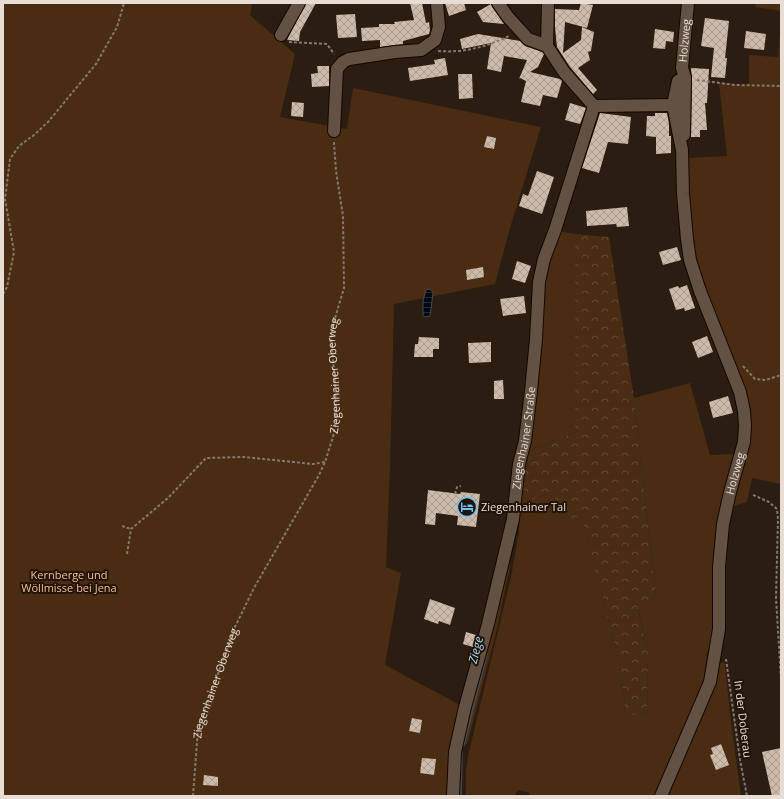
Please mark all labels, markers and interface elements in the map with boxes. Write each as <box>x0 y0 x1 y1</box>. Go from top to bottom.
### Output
street label: Holzweg <box>675 18 693 63</box>
street label: Ziegenhainer Oberweg <box>323 315 343 435</box>
street label: Ziegenhainer Straße <box>508 386 538 490</box>
street label: Holzweg <box>722 450 748 496</box>
hotel icon: Ziegenhainer Tal <box>456 496 478 518</box>
place label: Ziegenhainer Tal <box>481 499 566 514</box>
park label: Kernberge und Wöllmisse bei Jena <box>21 567 117 595</box>
street label: Ziegenhainer Oberweg <box>189 625 241 739</box>
water label: Ziege <box>464 634 487 666</box>
street label: In der Doberau <box>731 679 756 758</box>

